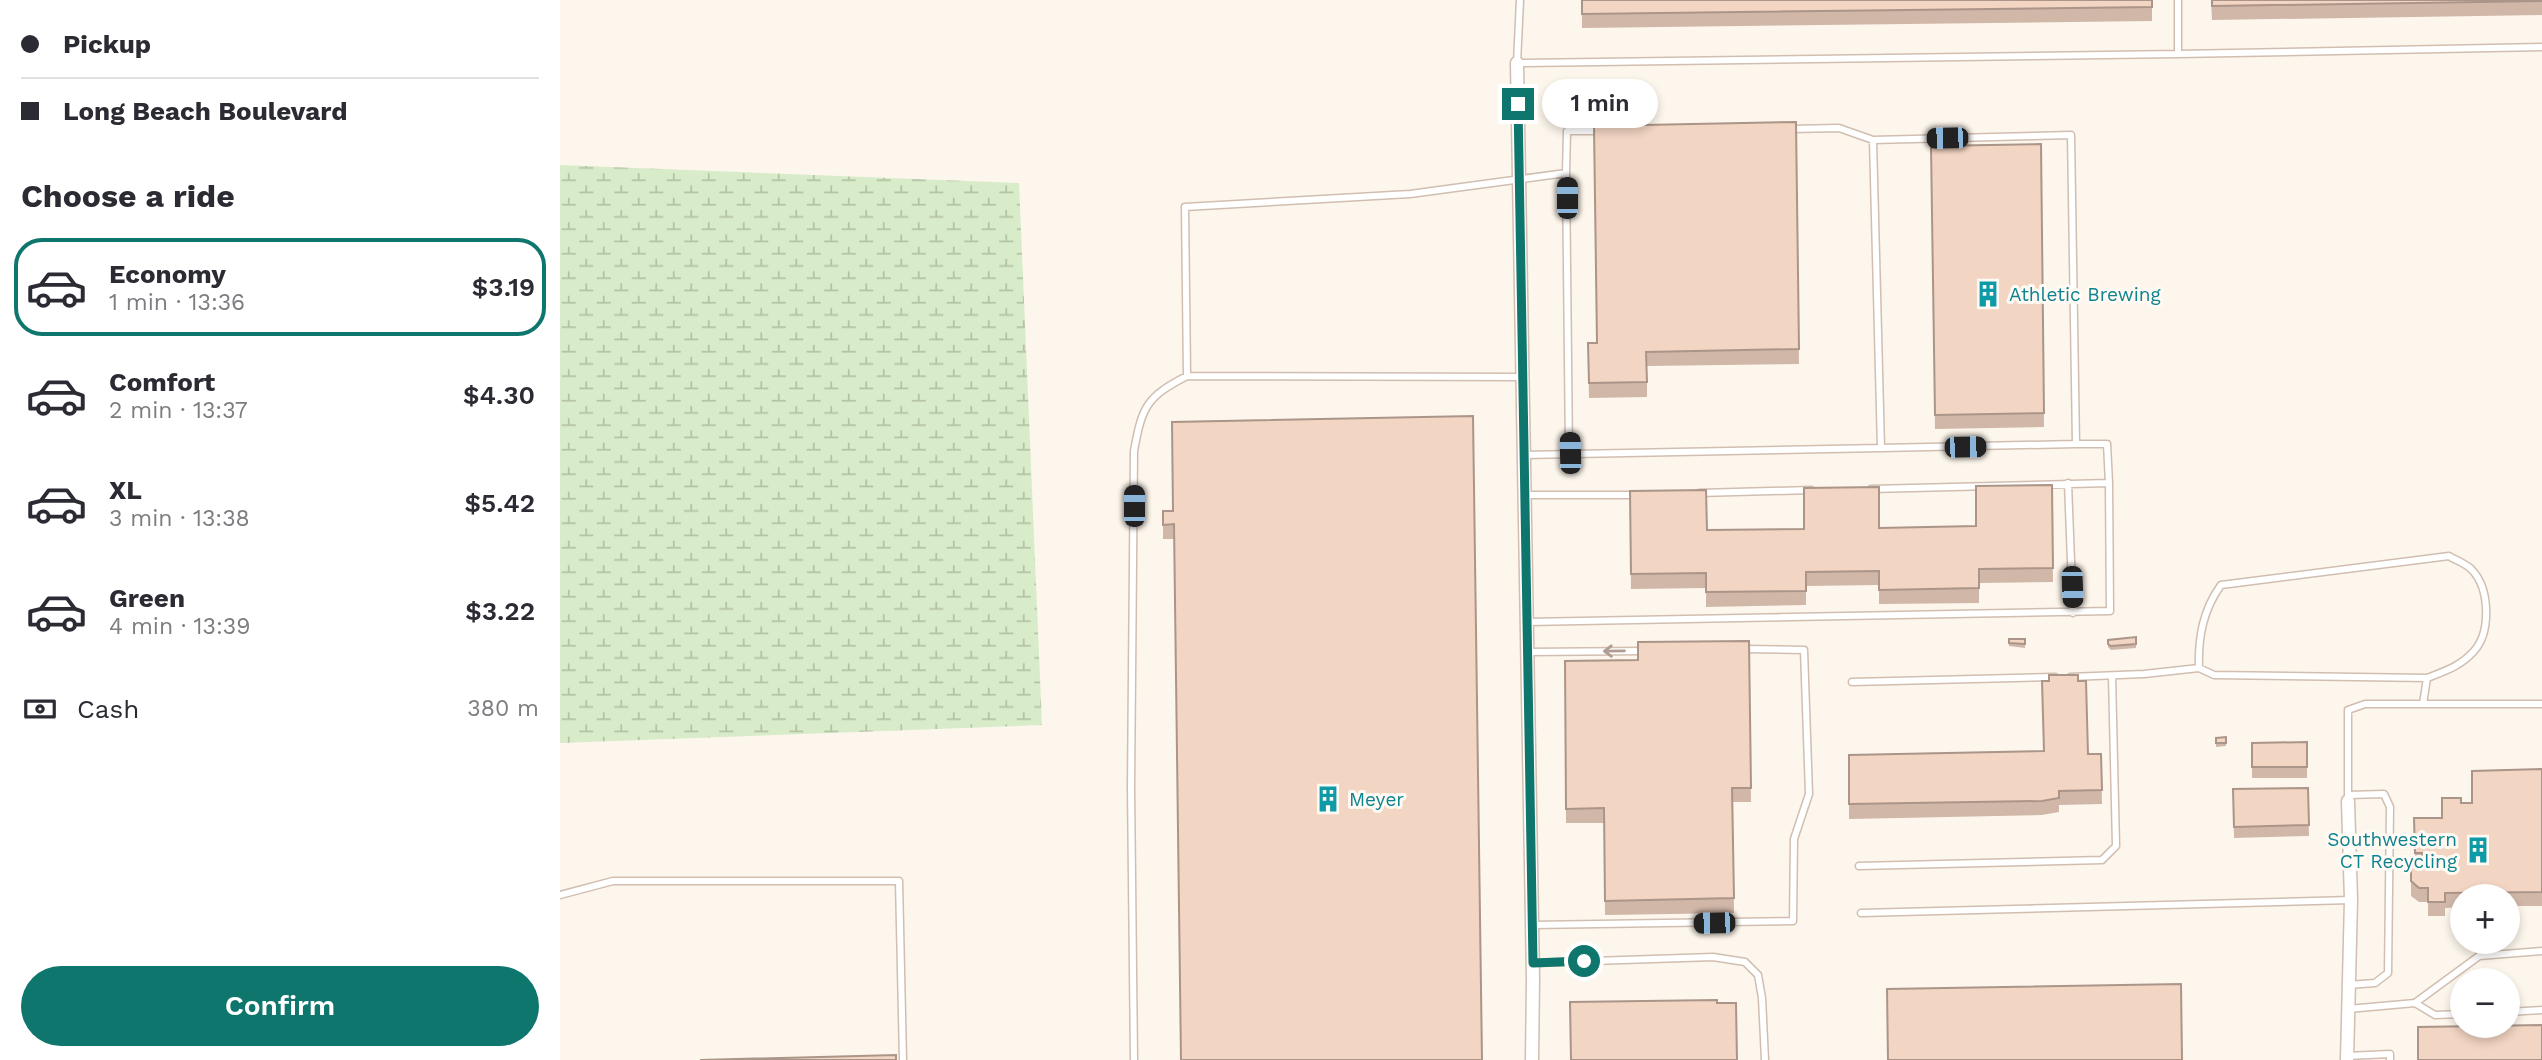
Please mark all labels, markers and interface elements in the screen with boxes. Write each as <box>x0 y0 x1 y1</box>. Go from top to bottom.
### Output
text: Pickup <box>63 29 151 59</box>
callout: 1 min <box>1542 80 1658 128</box>
route end <box>1502 88 1534 120</box>
text: 1 min <box>1570 90 1630 117</box>
text: Long Beach Boulevard <box>63 96 348 126</box>
car <box>1926 127 1969 149</box>
text: Choose a ride <box>21 177 235 215</box>
car <box>1557 177 1578 219</box>
icon: car <box>25 256 88 319</box>
text: Economy <box>109 259 226 289</box>
text: $3.19 <box>472 272 535 302</box>
building icon: Athletic Brewing <box>1973 279 2003 309</box>
place label: Athletic Brewing <box>2009 283 2162 306</box>
text: 1 min · 13:36 <box>109 289 245 316</box>
icon: car <box>25 364 88 427</box>
text: Comfort <box>109 367 215 397</box>
text: $4.30 <box>463 380 535 410</box>
text: 2 min · 13:37 <box>109 397 248 424</box>
car <box>1560 432 1581 474</box>
car <box>1944 436 1987 458</box>
icon: car <box>25 472 88 535</box>
text: XL <box>109 475 142 505</box>
car <box>1124 485 1145 527</box>
text: $5.42 <box>465 488 535 518</box>
text: 3 min · 13:38 <box>109 505 250 532</box>
car <box>2061 566 2084 608</box>
icon: car <box>25 580 88 643</box>
text: Green <box>109 583 185 613</box>
text: $3.22 <box>465 596 535 626</box>
text: 4 min · 13:39 <box>109 613 250 640</box>
one-way arrow <box>1602 644 1625 658</box>
icon: cash <box>21 690 59 728</box>
text: Cash <box>77 694 139 724</box>
text: 380 m <box>467 695 539 722</box>
building icon: Meyer <box>1313 784 1343 814</box>
place label: Meyer <box>1349 788 1404 811</box>
place label: Southwestern CT Recycling <box>2327 828 2458 873</box>
building icon: Southwestern CT Recycling <box>2463 835 2493 865</box>
map controls <box>2450 884 2520 1038</box>
button: + <box>2450 884 2520 954</box>
car <box>1693 912 1736 934</box>
route start <box>1568 945 1600 977</box>
button: Confirm <box>21 966 539 1046</box>
button: − <box>2450 968 2520 1038</box>

